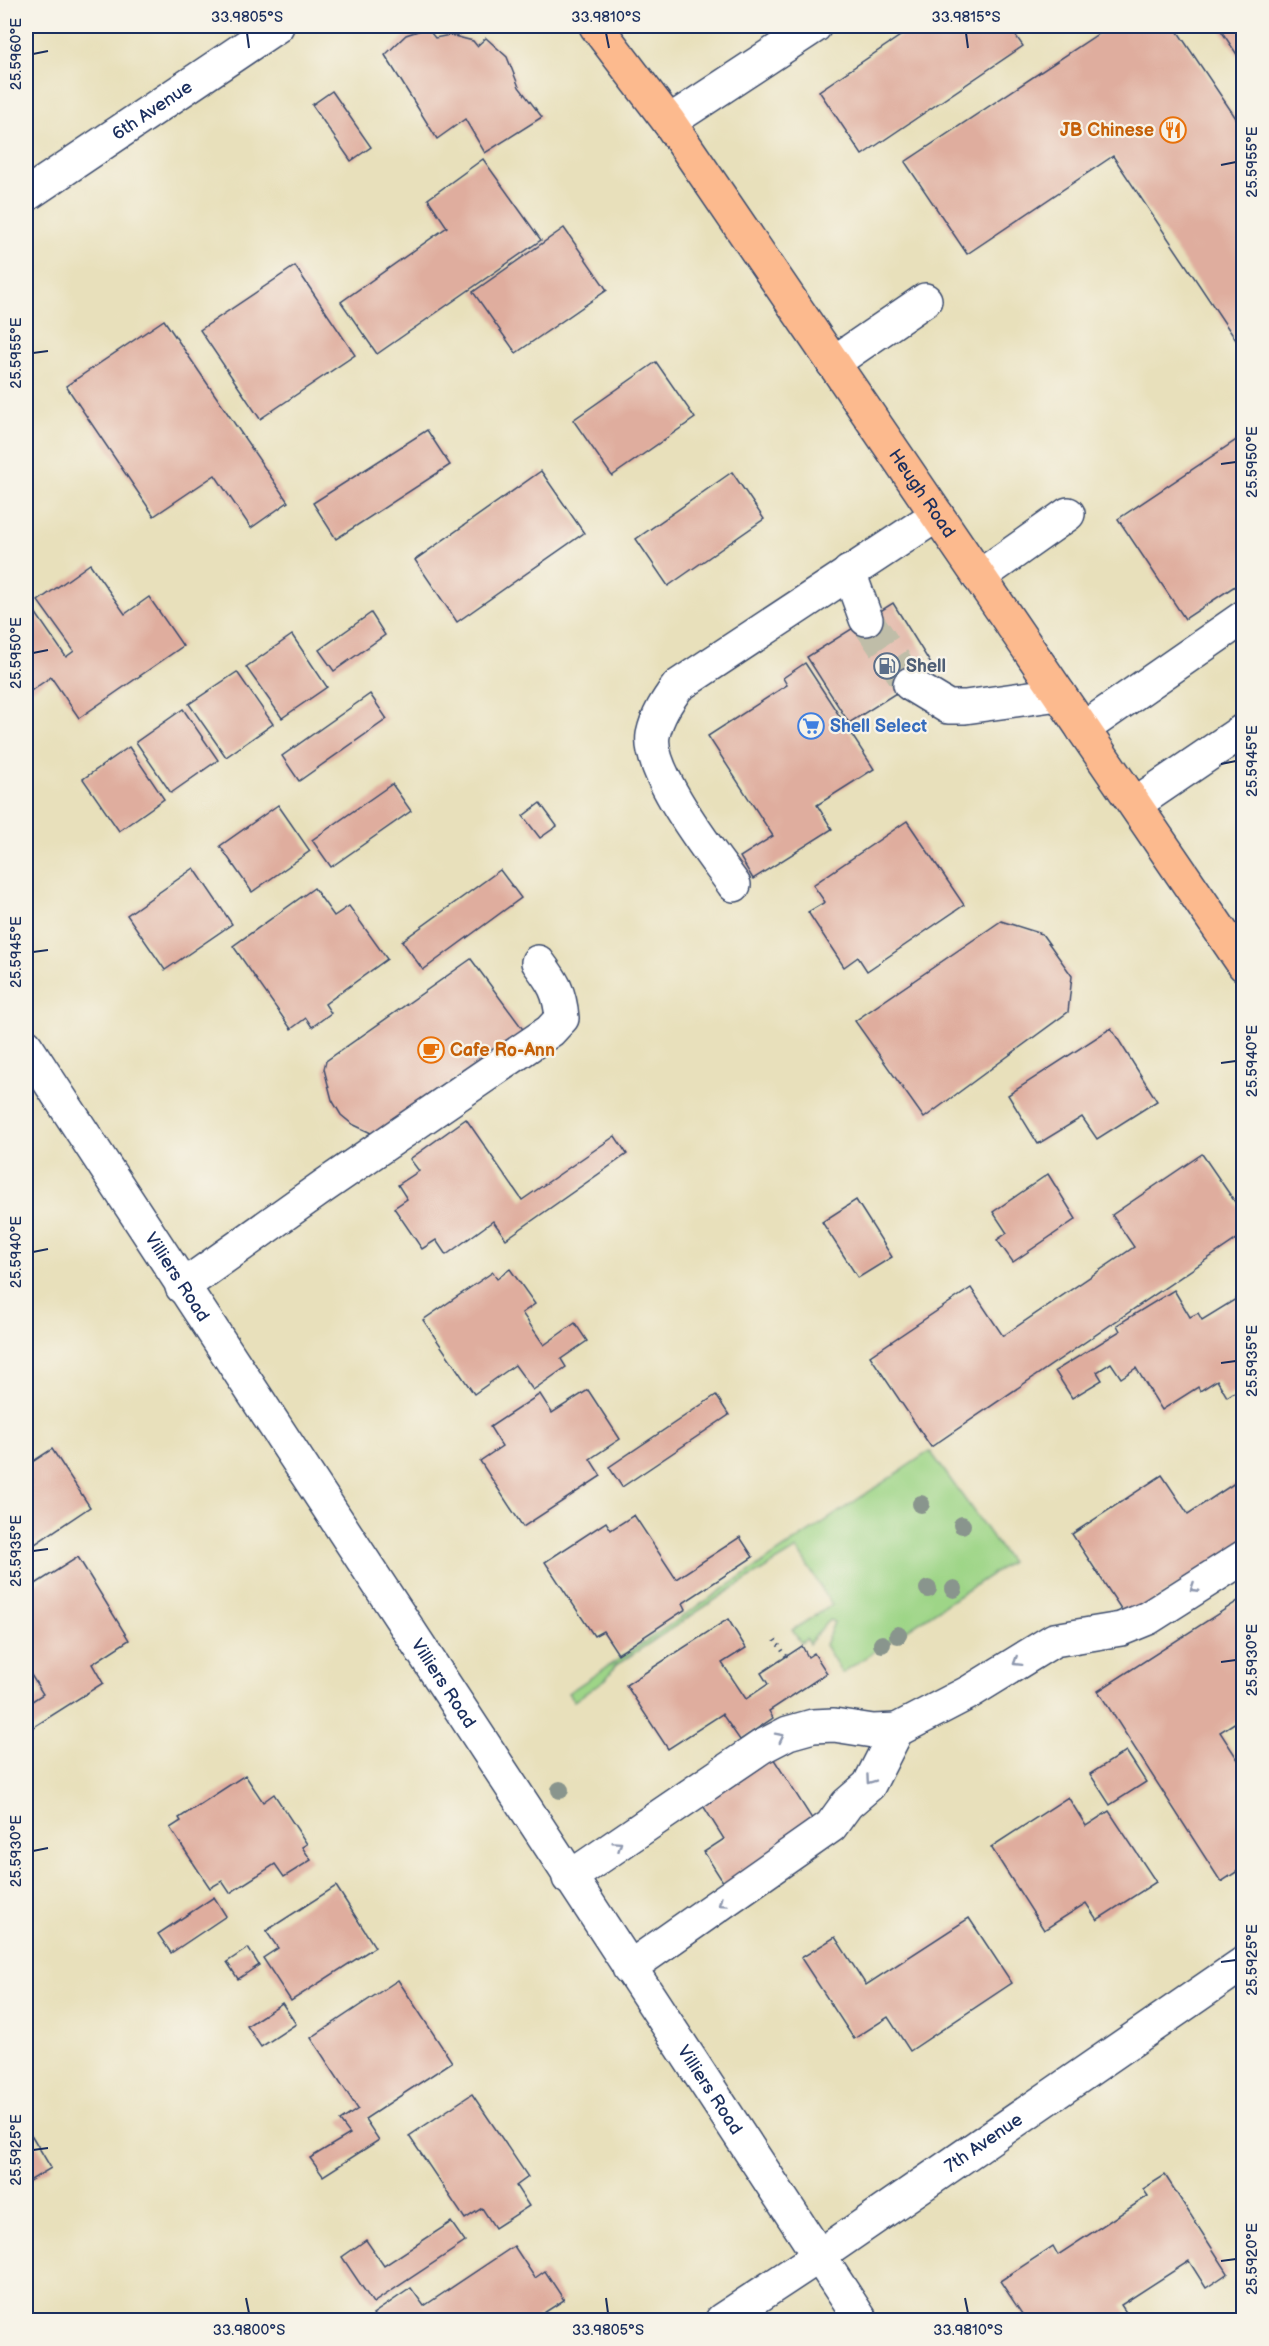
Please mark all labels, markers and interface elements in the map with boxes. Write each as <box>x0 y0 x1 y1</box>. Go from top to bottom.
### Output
text: 33.9805°S <box>211 8 283 27</box>
text: 33.9810°S <box>571 8 641 27</box>
text: 33.9815°S <box>932 8 1001 27</box>
text: 25.5960°E <box>7 18 26 90</box>
street label: 6th Avenue <box>108 76 196 144</box>
restaurant icon: JB Chinese <box>1158 115 1188 145</box>
place label: JB Chinese <box>1060 120 1154 141</box>
text: 25.5955°E <box>1243 126 1262 198</box>
text: 25.5955°E <box>7 317 26 389</box>
text: 25.5950°E <box>1243 426 1262 498</box>
street label: Heugh Road <box>885 445 960 542</box>
text: 25.5950°E <box>7 617 26 689</box>
fuel station icon: Shell <box>872 651 902 681</box>
place label: Shell <box>906 656 946 677</box>
supermarket icon: Shell Select <box>796 711 826 741</box>
place label: Shell Select <box>830 716 927 737</box>
text: 25.5945°E <box>1243 725 1262 797</box>
text: 25.5945°E <box>7 916 26 988</box>
text: 25.5940°E <box>1243 1025 1262 1097</box>
cafe icon: Cafe Ro-Ann <box>416 1035 446 1065</box>
place label: Cafe Ro-Ann <box>450 1040 555 1061</box>
text: 25.5940°E <box>7 1216 26 1288</box>
street label: Villiers Road <box>141 1228 214 1325</box>
text: 25.5935°E <box>1243 1325 1262 1397</box>
text: 25.5935°E <box>7 1515 26 1587</box>
one-way arrow <box>1190 1581 1200 1593</box>
text: 25.5930°E <box>1243 1624 1262 1696</box>
street label: Villiers Road <box>407 1635 480 1732</box>
one-way arrow <box>1013 1655 1023 1667</box>
one-way arrow <box>774 1733 784 1744</box>
one-way arrow <box>866 1773 877 1784</box>
text: 25.5930°E <box>7 1815 26 1887</box>
one-way arrow <box>611 1841 622 1852</box>
one-way arrow <box>717 1896 728 1907</box>
text: 25.5925°E <box>1243 1924 1262 1996</box>
street label: Villiers Road <box>673 2041 747 2138</box>
street label: 7th Avenue <box>941 2108 1027 2177</box>
text: 25.5925°E <box>7 2114 26 2186</box>
text: 25.5920°E <box>1243 2223 1262 2295</box>
text: 33.9800°S <box>213 2321 285 2340</box>
text: 33.9805°S <box>572 2321 644 2340</box>
text: 33.9810°S <box>933 2321 1003 2340</box>

